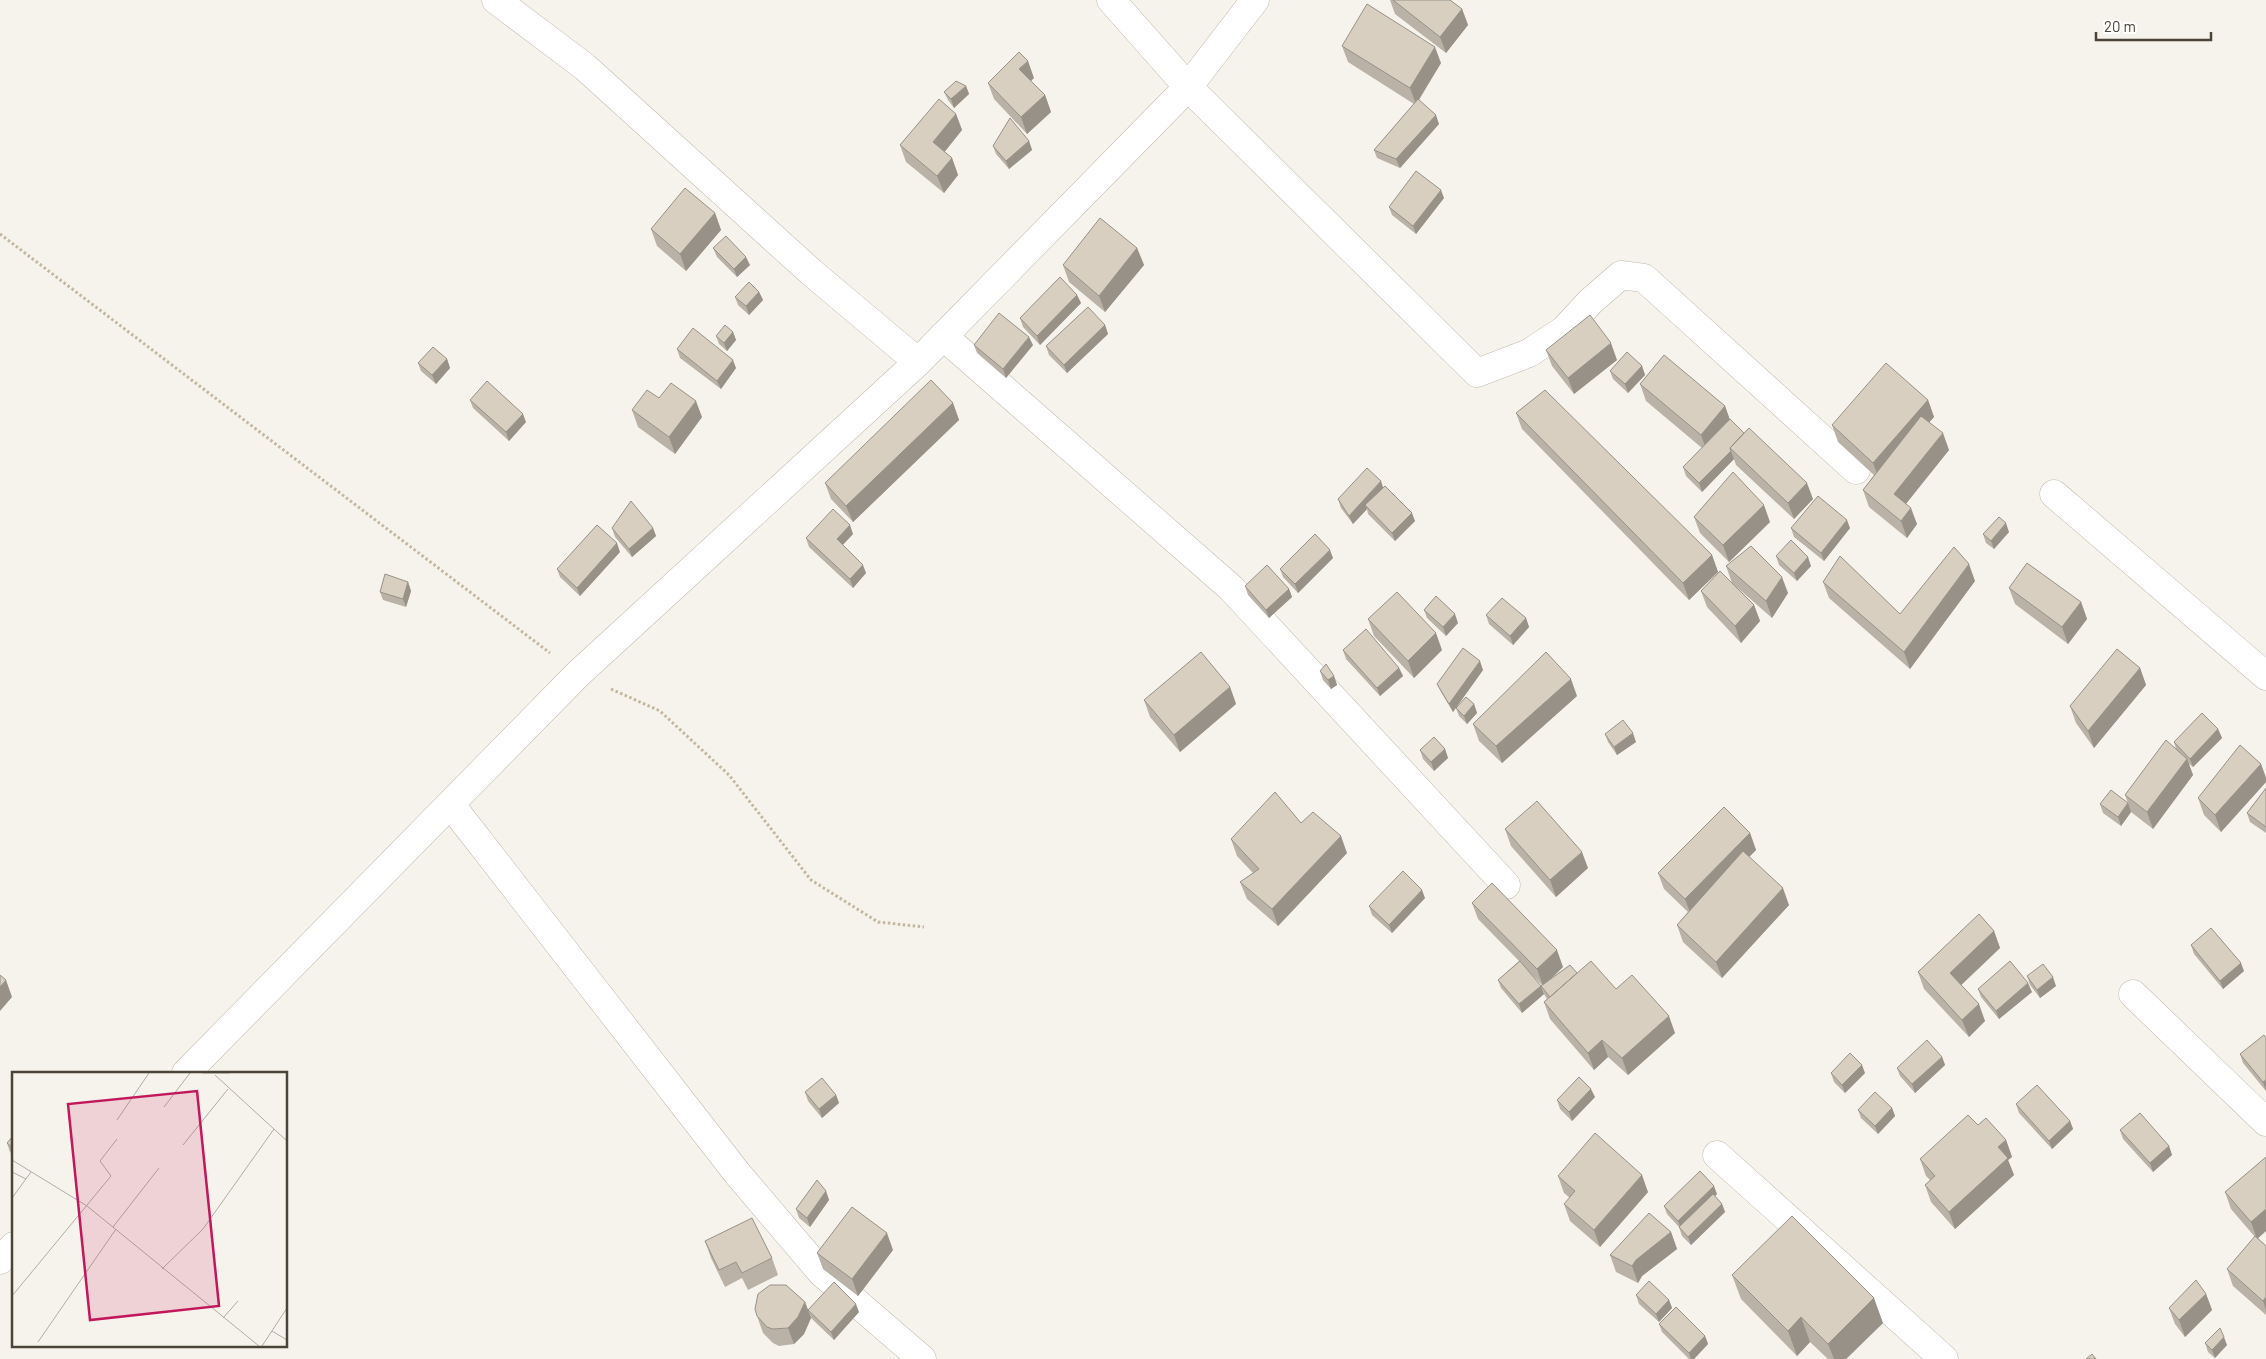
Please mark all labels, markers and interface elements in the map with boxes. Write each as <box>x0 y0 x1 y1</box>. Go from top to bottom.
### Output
scale bar <box>2096 10 2211 42</box>
text: 20 m <box>2104 17 2136 35</box>
inset map <box>12 1072 288 1346</box>

